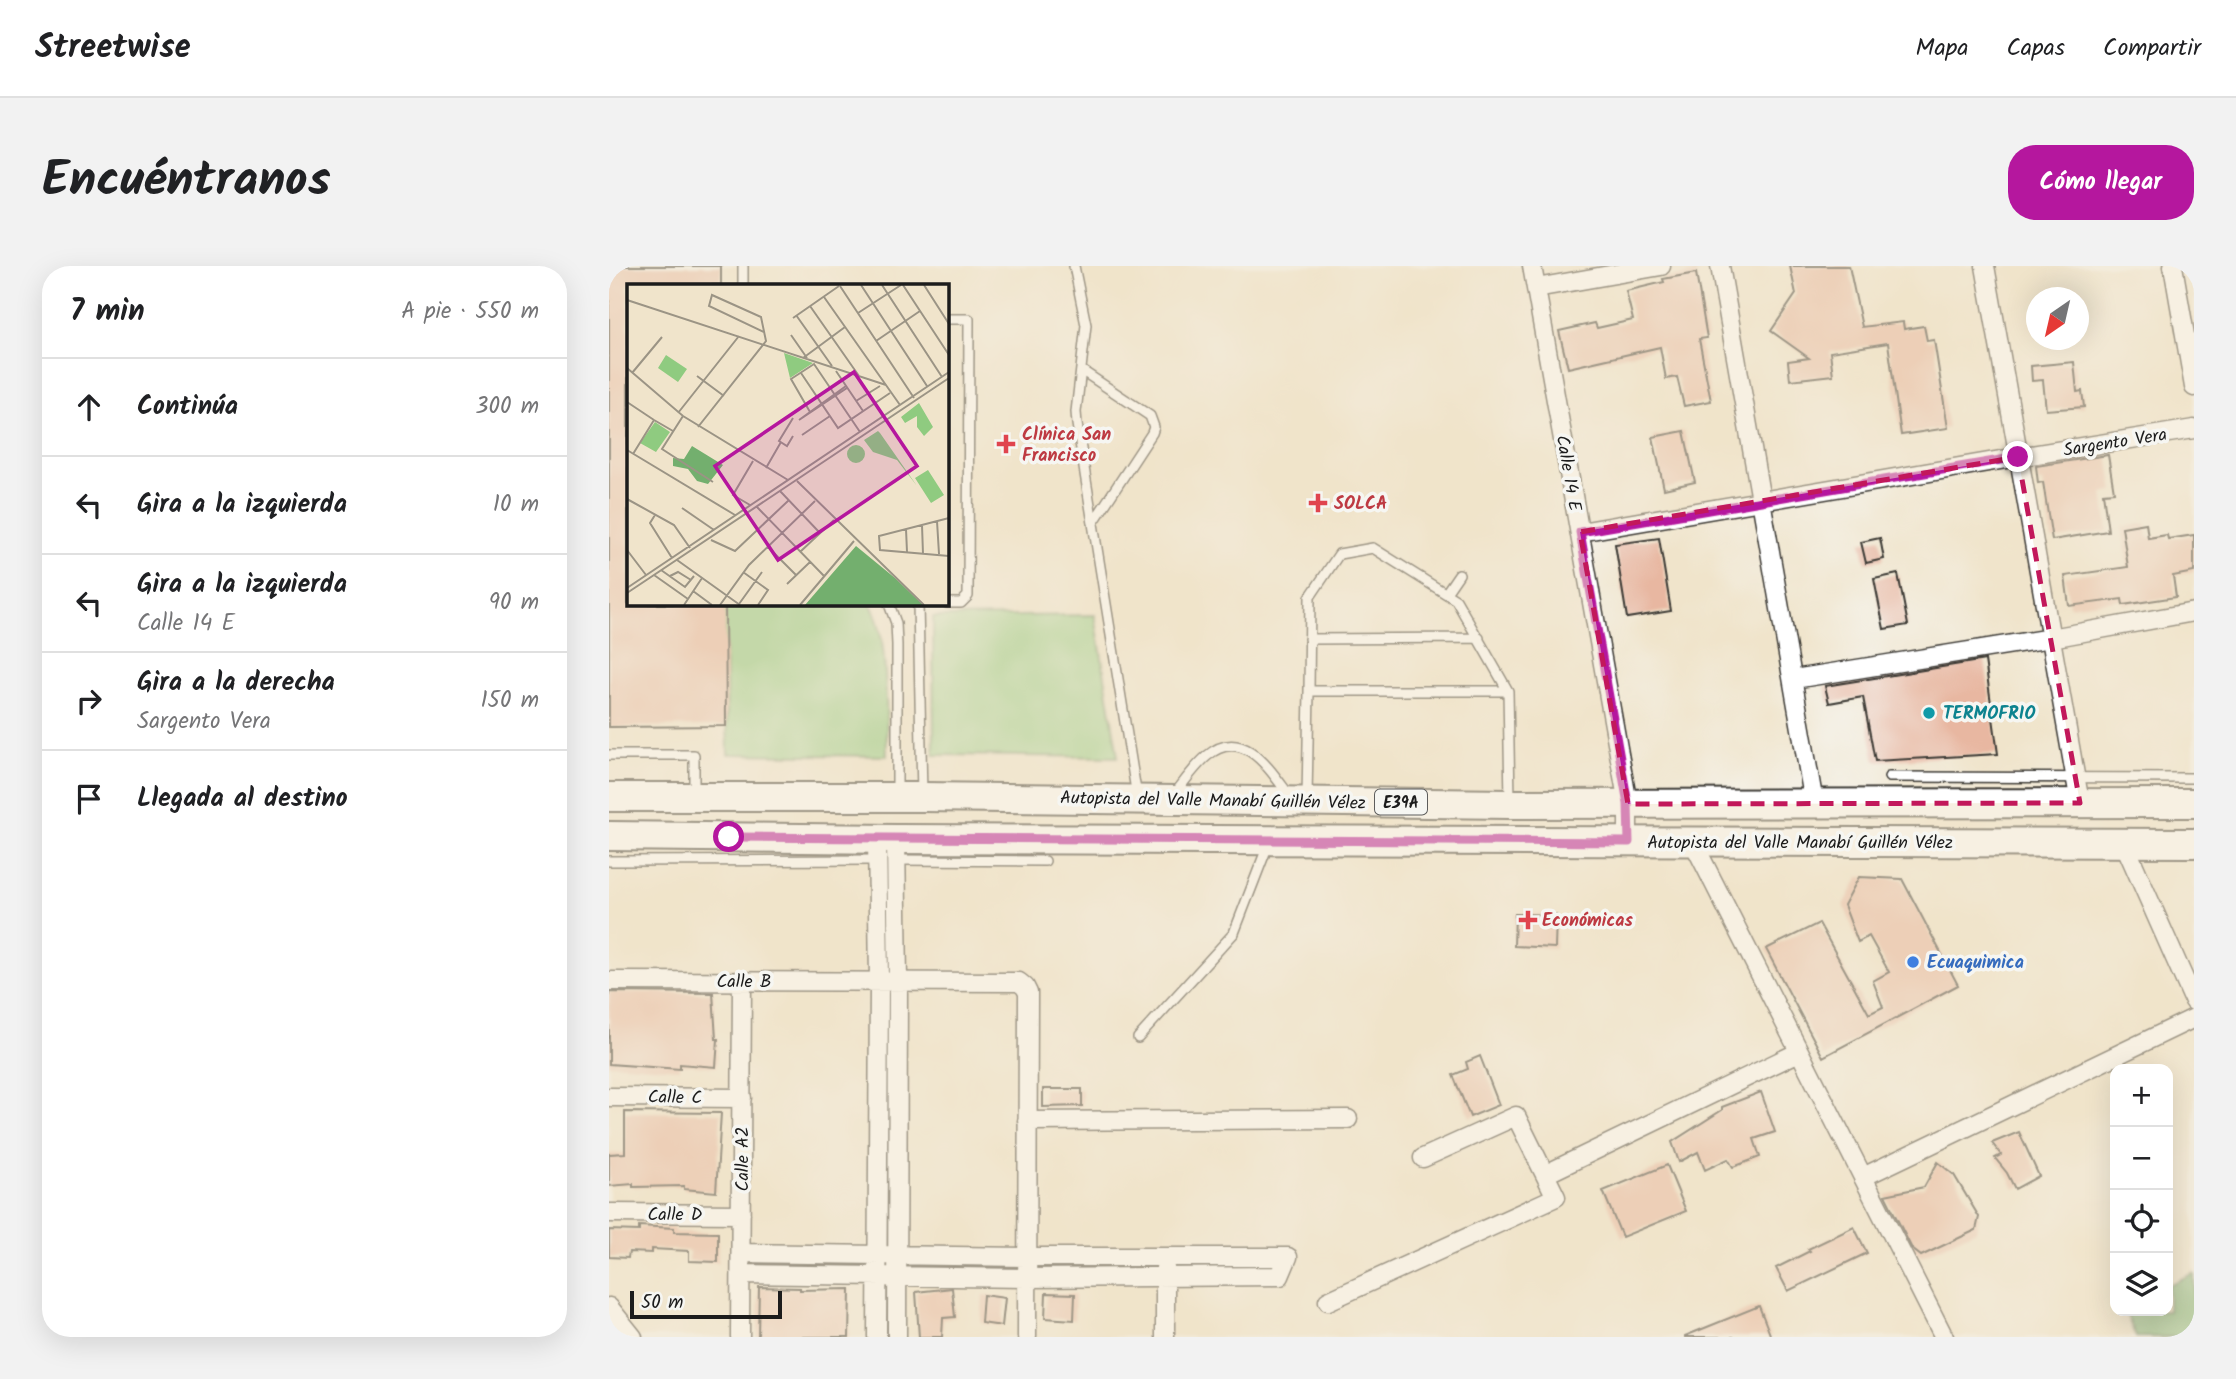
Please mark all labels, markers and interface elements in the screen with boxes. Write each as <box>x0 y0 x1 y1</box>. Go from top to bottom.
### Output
text: Streetwise <box>35 22 191 75</box>
text: Mapa <box>1916 29 1968 68</box>
text: Capas <box>2006 29 2065 68</box>
text: Compartir <box>2103 29 2201 68</box>
text: Encuéntranos <box>42 143 331 221</box>
button: Cómo llegar <box>2008 145 2194 220</box>
inset map <box>627 284 949 606</box>
north arrow <box>2026 287 2089 350</box>
text: 7 min <box>70 288 145 336</box>
text: A pie · 550 m <box>401 294 539 330</box>
text: Continúa <box>137 386 238 428</box>
icon: ahead <box>70 388 108 426</box>
text: 300 m <box>475 389 539 425</box>
place label: Clínica San Francisco <box>1022 421 1111 471</box>
street label: Sargento Vera <box>2061 421 2169 466</box>
street label: Calle 14 E <box>1547 433 1589 514</box>
marker: Clínica San Francisco <box>996 434 1016 454</box>
route end <box>2002 441 2033 472</box>
text: Gira a la izquierda <box>137 484 347 526</box>
icon: left <box>70 486 108 524</box>
text: 10 m <box>493 487 539 523</box>
place label: SOLCA <box>1334 490 1387 519</box>
marker: SOLCA <box>1308 493 1328 513</box>
text: Gira a la izquierda <box>137 564 347 606</box>
icon: left <box>70 584 108 622</box>
text: 90 m <box>489 585 539 621</box>
text: Calle 14 E <box>137 606 235 642</box>
text: Gira a la derecha <box>137 662 335 704</box>
icon: right <box>70 682 108 720</box>
text: 150 m <box>480 683 539 719</box>
place label: TERMOFRIO <box>1943 700 2036 729</box>
text: Sargento Vera <box>137 704 271 740</box>
marker: TERMOFRIO <box>1921 705 1937 721</box>
text: Llegada al destino <box>137 778 348 820</box>
icon: arrive <box>70 780 108 818</box>
street label: Autopista del Valle Manabí Guillén Vélez <box>1060 784 1366 819</box>
road number: E39A <box>1375 790 1427 814</box>
route start <box>713 821 744 852</box>
street label: Autopista del Valle Manabí Guillén Vélez <box>1647 829 1953 858</box>
place label: Económicas <box>1542 907 1633 936</box>
marker: Económicas <box>1520 912 1536 928</box>
place label: Ecuaquimica <box>1927 949 2024 978</box>
marker: Ecuaquimica <box>1905 954 1921 970</box>
street label: Calle B <box>717 968 771 997</box>
map controls <box>2110 1064 2173 1316</box>
button: + <box>2110 1064 2173 1127</box>
street label: Calle C <box>648 1084 702 1113</box>
street label: Calle A2 <box>729 1127 758 1191</box>
button: − <box>2110 1127 2173 1190</box>
button: locate <box>2110 1190 2173 1253</box>
street label: Calle D <box>648 1201 703 1230</box>
button: layers <box>2110 1253 2173 1316</box>
scale bar <box>630 1288 782 1320</box>
text: 50 m <box>641 1288 683 1318</box>

